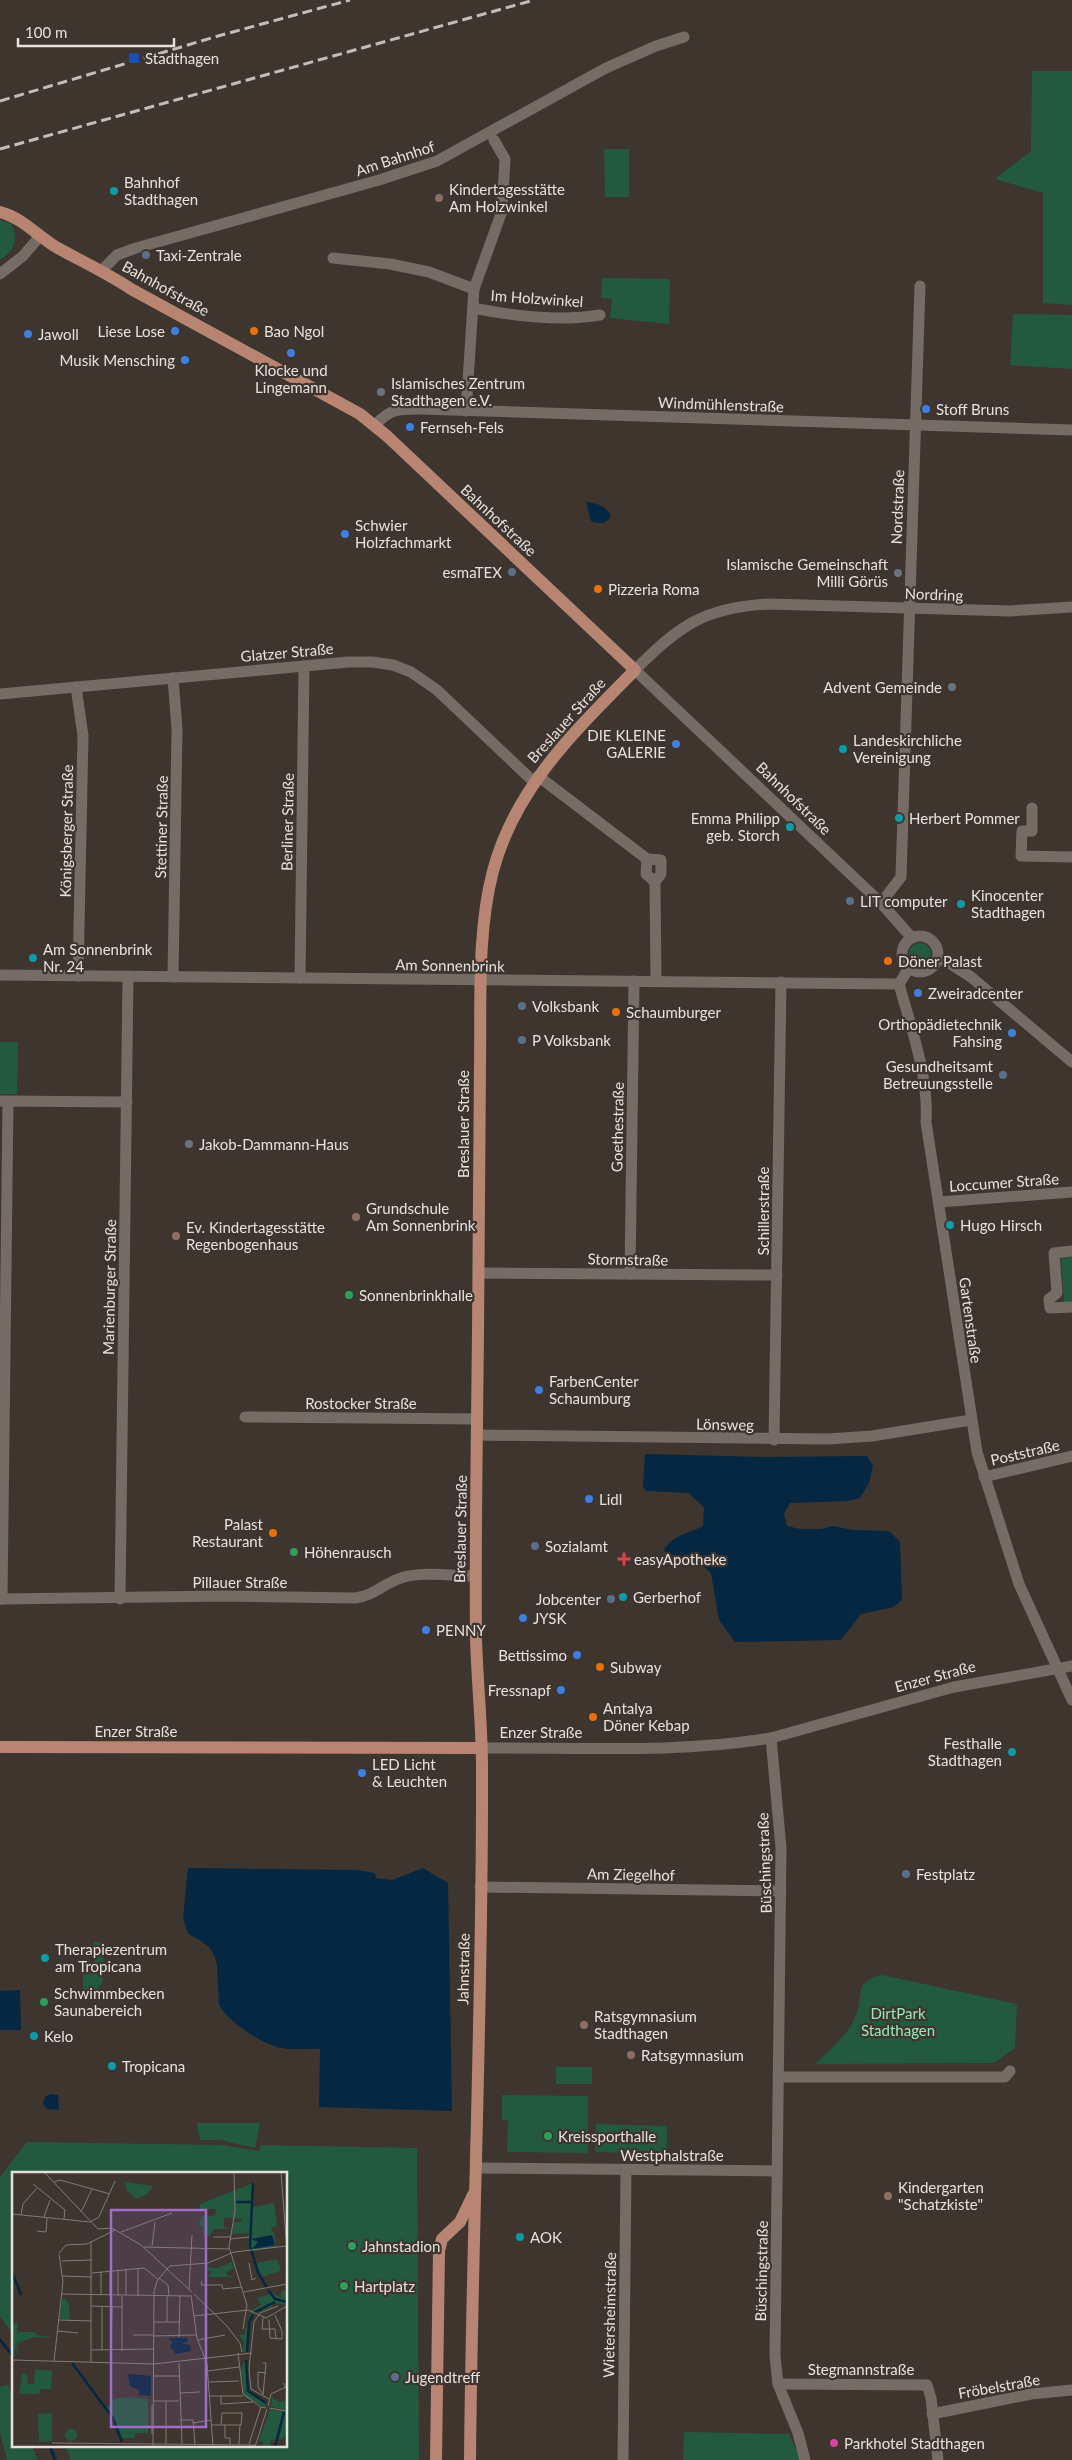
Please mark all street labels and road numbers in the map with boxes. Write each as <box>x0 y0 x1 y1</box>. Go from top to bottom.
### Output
street label: Am Bahnhof <box>353 137 437 179</box>
street label: Bahnhofstraße <box>119 257 213 319</box>
street label: Im Holzwinkel <box>490 286 584 310</box>
street label: Windmühlenstraße <box>658 393 784 415</box>
street label: Nordstraße <box>887 469 907 545</box>
street label: Bahnhofstraße <box>457 480 541 560</box>
street label: Nordring <box>904 584 964 604</box>
street label: Glatzer Straße <box>240 639 334 665</box>
street label: Breslauer Straße <box>523 674 609 766</box>
street label: Bahnhofstraße <box>753 758 835 838</box>
street label: Königsberger Straße <box>56 764 76 898</box>
street label: Berliner Straße <box>277 773 297 871</box>
street label: Stettiner Straße <box>151 775 171 879</box>
street label: Am Sonnenbrink <box>395 955 505 975</box>
street label: Breslauer Straße <box>454 1070 472 1178</box>
street label: Goethestraße <box>607 1082 627 1172</box>
street label: Schillerstraße <box>754 1166 772 1255</box>
street label: Loccumer Straße <box>948 1169 1060 1195</box>
street label: Marienburger Straße <box>99 1219 119 1355</box>
street label: Stormstraße <box>587 1249 669 1269</box>
street label: Gartenstraße <box>956 1276 986 1364</box>
street label: Rostocker Straße <box>305 1394 417 1412</box>
street label: Lönsweg <box>696 1414 754 1434</box>
street label: Poststraße <box>989 1435 1061 1469</box>
street label: Breslauer Straße <box>450 1475 470 1583</box>
street label: Pillauer Straße <box>193 1573 288 1591</box>
street label: Enzer Straße <box>893 1657 977 1695</box>
street label: Enzer Straße <box>95 1722 178 1740</box>
street label: Enzer Straße <box>500 1723 583 1741</box>
street label: Büschingstraße <box>753 1812 775 1914</box>
street label: Am Ziegelhof <box>587 1864 676 1884</box>
street label: Jahnstraße <box>453 1933 473 2005</box>
street label: Westphalstraße <box>620 2146 724 2164</box>
street label: Büschingstraße <box>751 2220 771 2322</box>
street label: Wietersheimstraße <box>599 2252 619 2378</box>
street label: Stegmannstraße <box>808 2360 914 2378</box>
street label: Fröbelstraße <box>957 2370 1041 2402</box>

